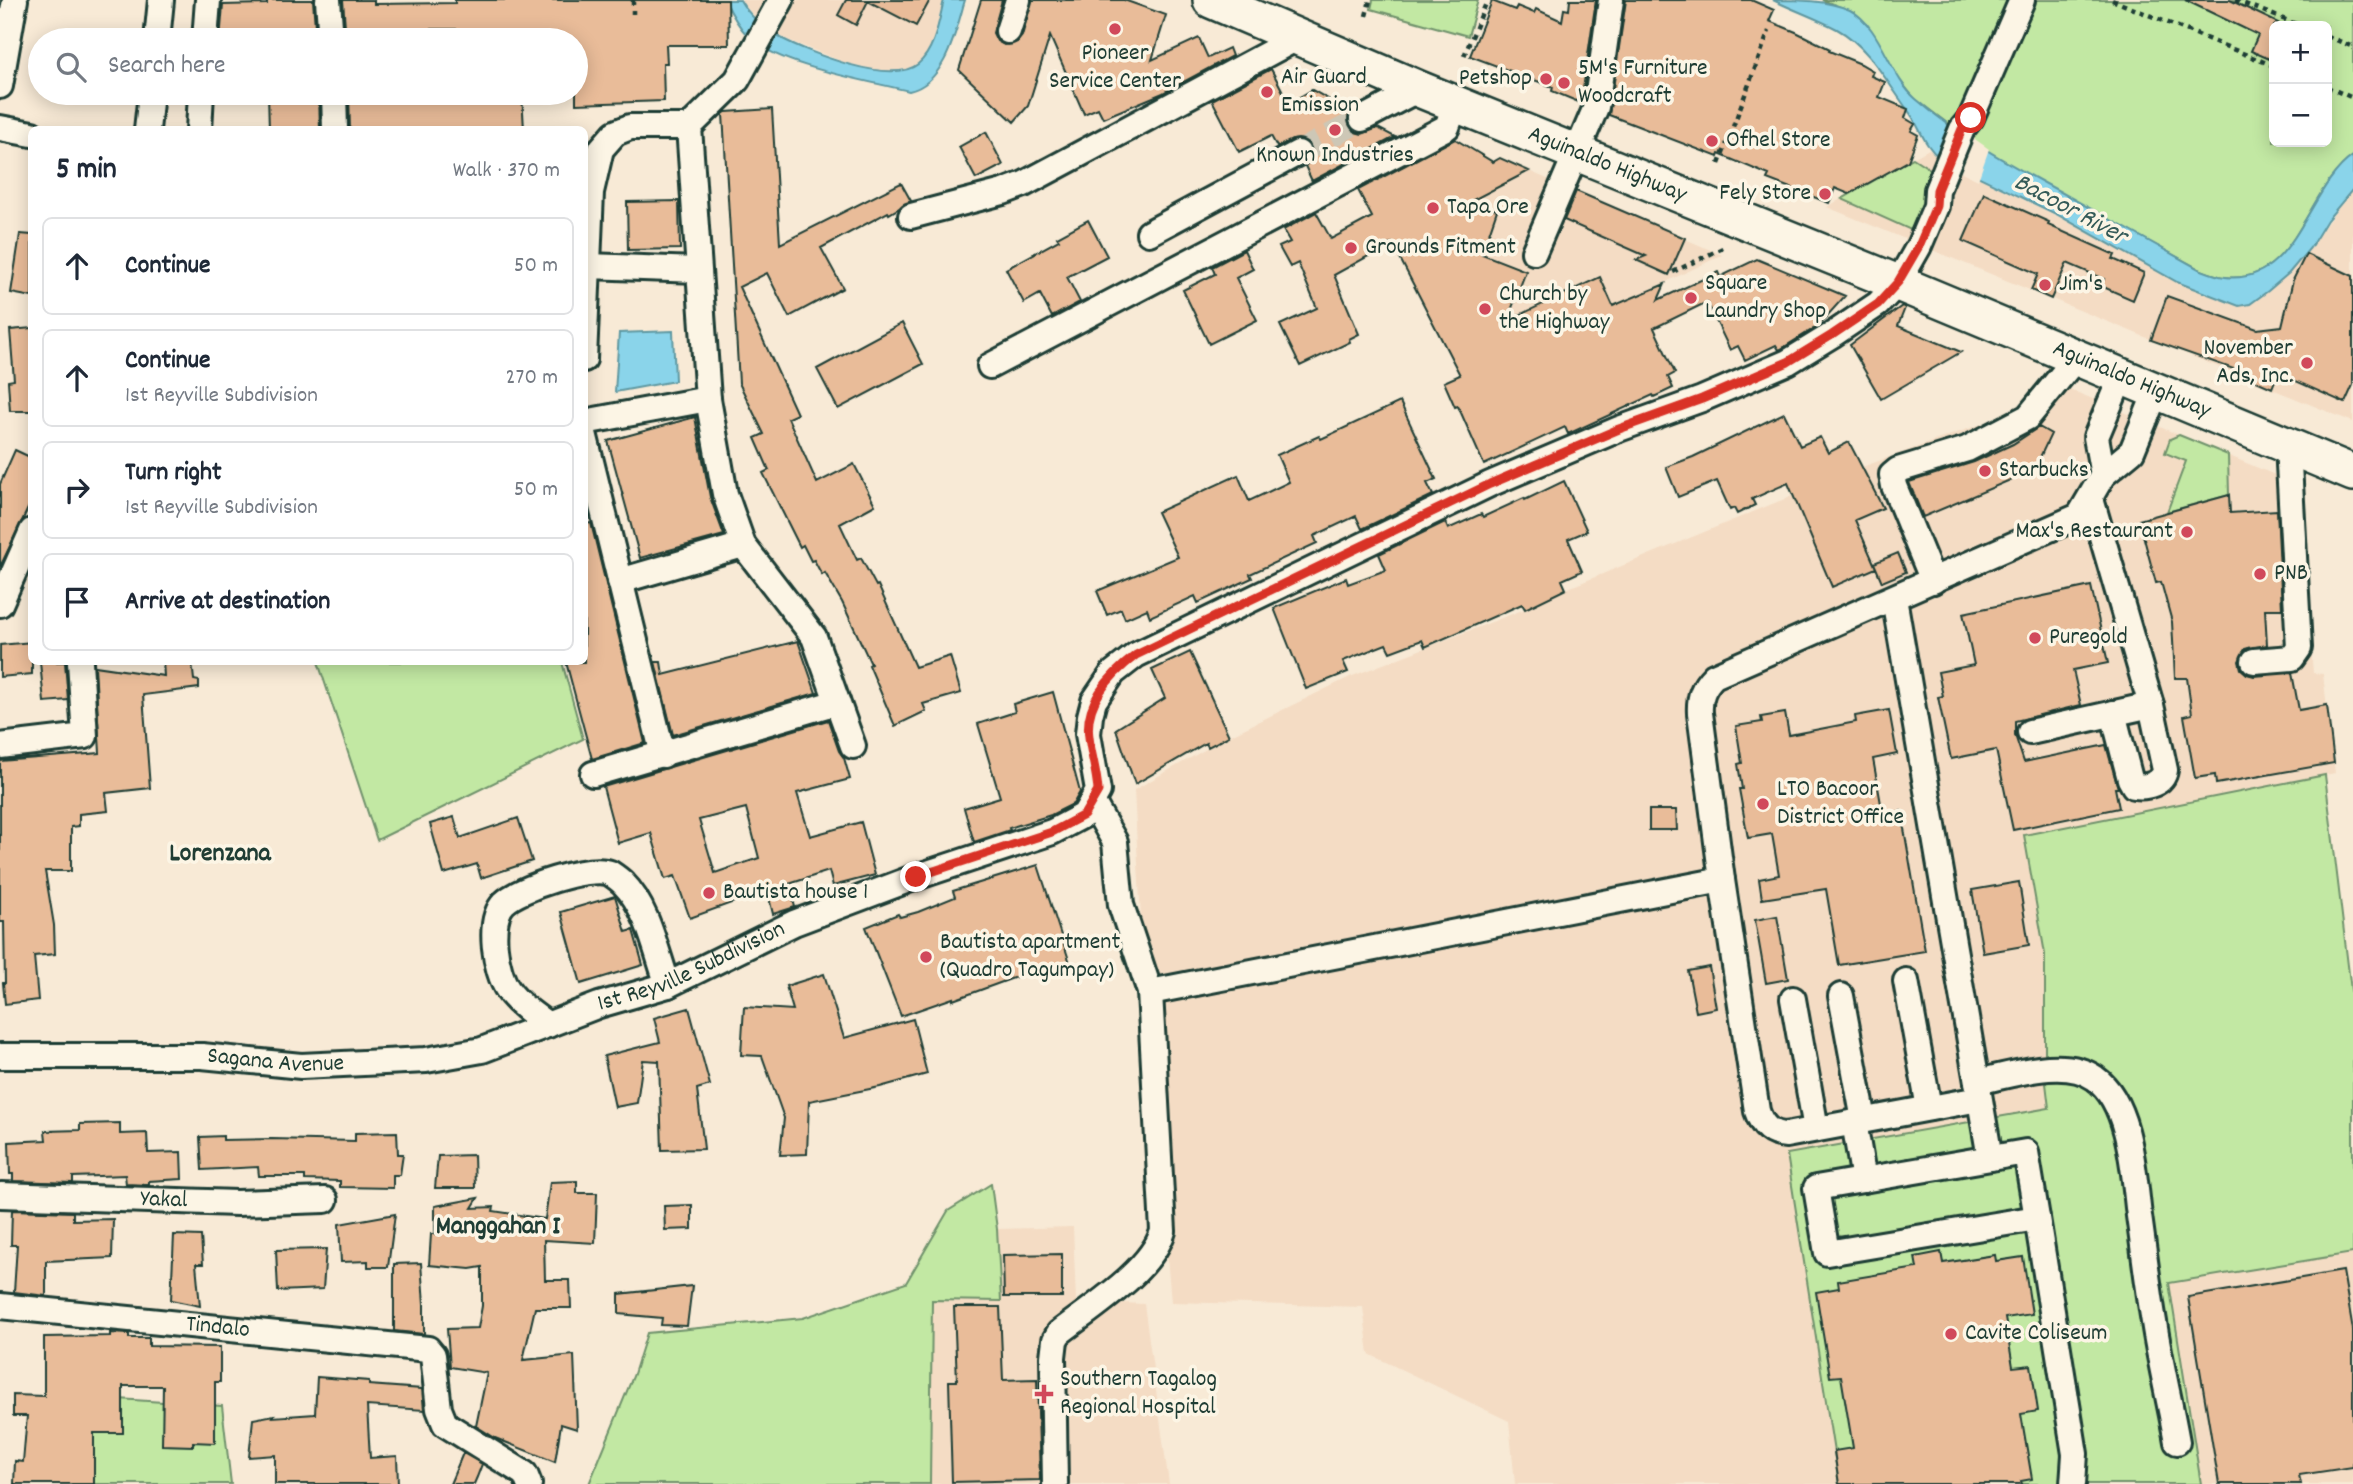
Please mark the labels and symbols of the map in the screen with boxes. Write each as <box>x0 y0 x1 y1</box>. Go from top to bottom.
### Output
marker: Pioneer Service Center <box>1107 21 1123 37</box>
place label: Pioneer Service Center <box>1049 37 1181 99</box>
place label: 5M's Furniture Woodcraft <box>1578 52 1708 114</box>
place label: Air Guard Emission <box>1281 61 1367 123</box>
place label: Petshop <box>1459 62 1532 96</box>
marker: Petshop <box>1538 71 1554 87</box>
marker: 5M's Furniture Woodcraft <box>1556 75 1572 91</box>
marker: Air Guard Emission <box>1259 84 1275 100</box>
route start <box>1955 102 1986 133</box>
street label: Aguinaldo Highway <box>1522 118 1693 213</box>
marker: Known Industries <box>1327 122 1343 138</box>
place label: Ofhel Store <box>1726 124 1831 158</box>
marker: Ofhel Store <box>1704 133 1720 149</box>
place label: Known Industries <box>1256 139 1414 173</box>
water label: Bacoor River <box>2007 165 2136 257</box>
place label: Fely Store <box>1719 177 1811 211</box>
marker: Fely Store <box>1817 186 1833 202</box>
place label: Tapa Ore <box>1447 191 1529 225</box>
marker: Tapa Ore <box>1425 200 1441 216</box>
place label: Grounds Fitment <box>1365 231 1516 265</box>
marker: Grounds Fitment <box>1343 240 1359 256</box>
place label: Square Laundry Shop <box>1705 267 1826 329</box>
place label: Jim's <box>2059 268 2103 302</box>
marker: Jim's <box>2037 277 2053 293</box>
place label: Church by the Highway <box>1499 278 1611 340</box>
marker: Square Laundry Shop <box>1683 290 1699 306</box>
marker: Church by the Highway <box>1477 301 1493 317</box>
street label: Aguinaldo Highway <box>2047 332 2217 429</box>
place label: November Ads, Inc. <box>2204 332 2293 394</box>
marker: November Ads, Inc. <box>2299 355 2315 371</box>
place label: Starbucks <box>1999 454 2089 488</box>
marker: Starbucks <box>1977 463 1993 479</box>
place label: Max's Restaurant <box>2016 515 2173 549</box>
marker: Max's Restaurant <box>2179 524 2195 540</box>
place label: PNB <box>2274 557 2308 591</box>
marker: PNB <box>2252 566 2268 582</box>
place label: Puregold <box>2049 621 2128 655</box>
marker: Puregold <box>2027 630 2043 646</box>
place label: LTO Bacoor District Office <box>1777 773 1904 835</box>
marker: LTO Bacoor District Office <box>1755 796 1771 812</box>
district label: Lorenzana <box>169 836 272 873</box>
route end <box>900 861 931 892</box>
place label: Bautista house 1 <box>723 876 868 910</box>
marker: Bautista house 1 <box>701 885 717 901</box>
street label: 1st Reyville Subdivision <box>594 913 791 1021</box>
place label: Bautista apartment (Quadro Tagumpay) <box>940 926 1120 988</box>
marker: Bautista apartment (Quadro Tagumpay) <box>918 949 934 965</box>
street label: Sagana Avenue <box>206 1040 345 1083</box>
street label: Yakal <box>140 1183 188 1218</box>
district label: Manggahan I <box>436 1209 561 1246</box>
street label: Tindalo <box>184 1308 251 1348</box>
place label: Cavite Coliseum <box>1965 1317 2108 1351</box>
marker: Cavite Coliseum <box>1943 1326 1959 1342</box>
place label: Southern Tagalog Regional Hospital <box>1060 1363 1217 1425</box>
marker: Southern Tagalog Regional Hospital <box>1034 1384 1054 1404</box>

